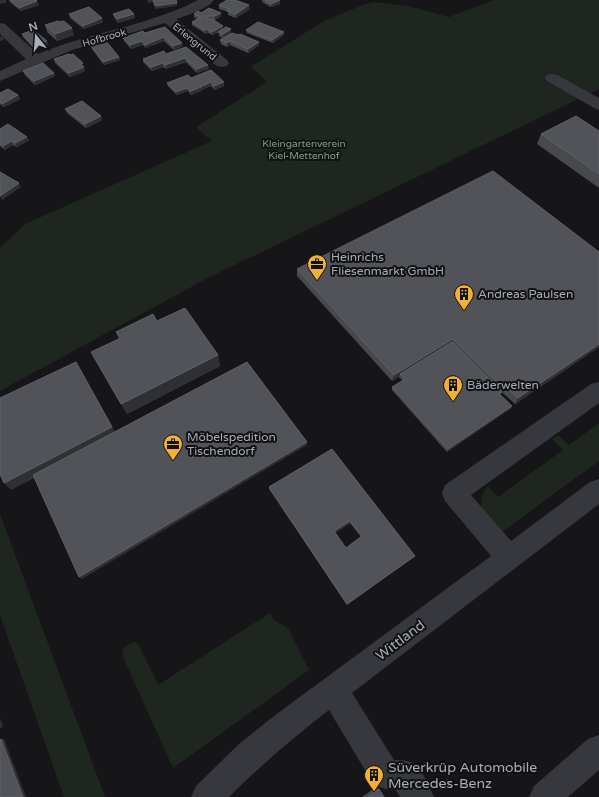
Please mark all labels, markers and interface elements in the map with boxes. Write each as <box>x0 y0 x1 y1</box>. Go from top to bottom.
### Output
north arrow <box>16 16 56 56</box>
text: N <box>27 19 39 34</box>
street label: Erlengrund <box>170 20 219 63</box>
street label: Hofbrook <box>81 26 128 50</box>
park label: Kleingartenverein Kiel-Mettenhof <box>262 138 346 162</box>
place label: Heinrichs Fliesenmarkt GmbH <box>331 250 444 278</box>
office icon: Heinrichs Fliesenmarkt GmbH <box>306 253 328 281</box>
building icon: Andreas Paulsen <box>453 283 475 311</box>
place label: Andreas Paulsen <box>478 287 573 301</box>
building icon: Bäderwelten <box>442 374 464 402</box>
place label: Bäderwelten <box>467 378 539 392</box>
place label: Möbelspedition Tischendorf <box>187 430 276 458</box>
office icon: Möbelspedition Tischendorf <box>162 433 184 461</box>
street label: Wittland <box>372 616 428 664</box>
place label: Süverkrüp Automobile Mercedes-Benz <box>388 759 537 792</box>
building icon: Süverkrüp Automobile Mercedes-Benz <box>363 764 385 792</box>

